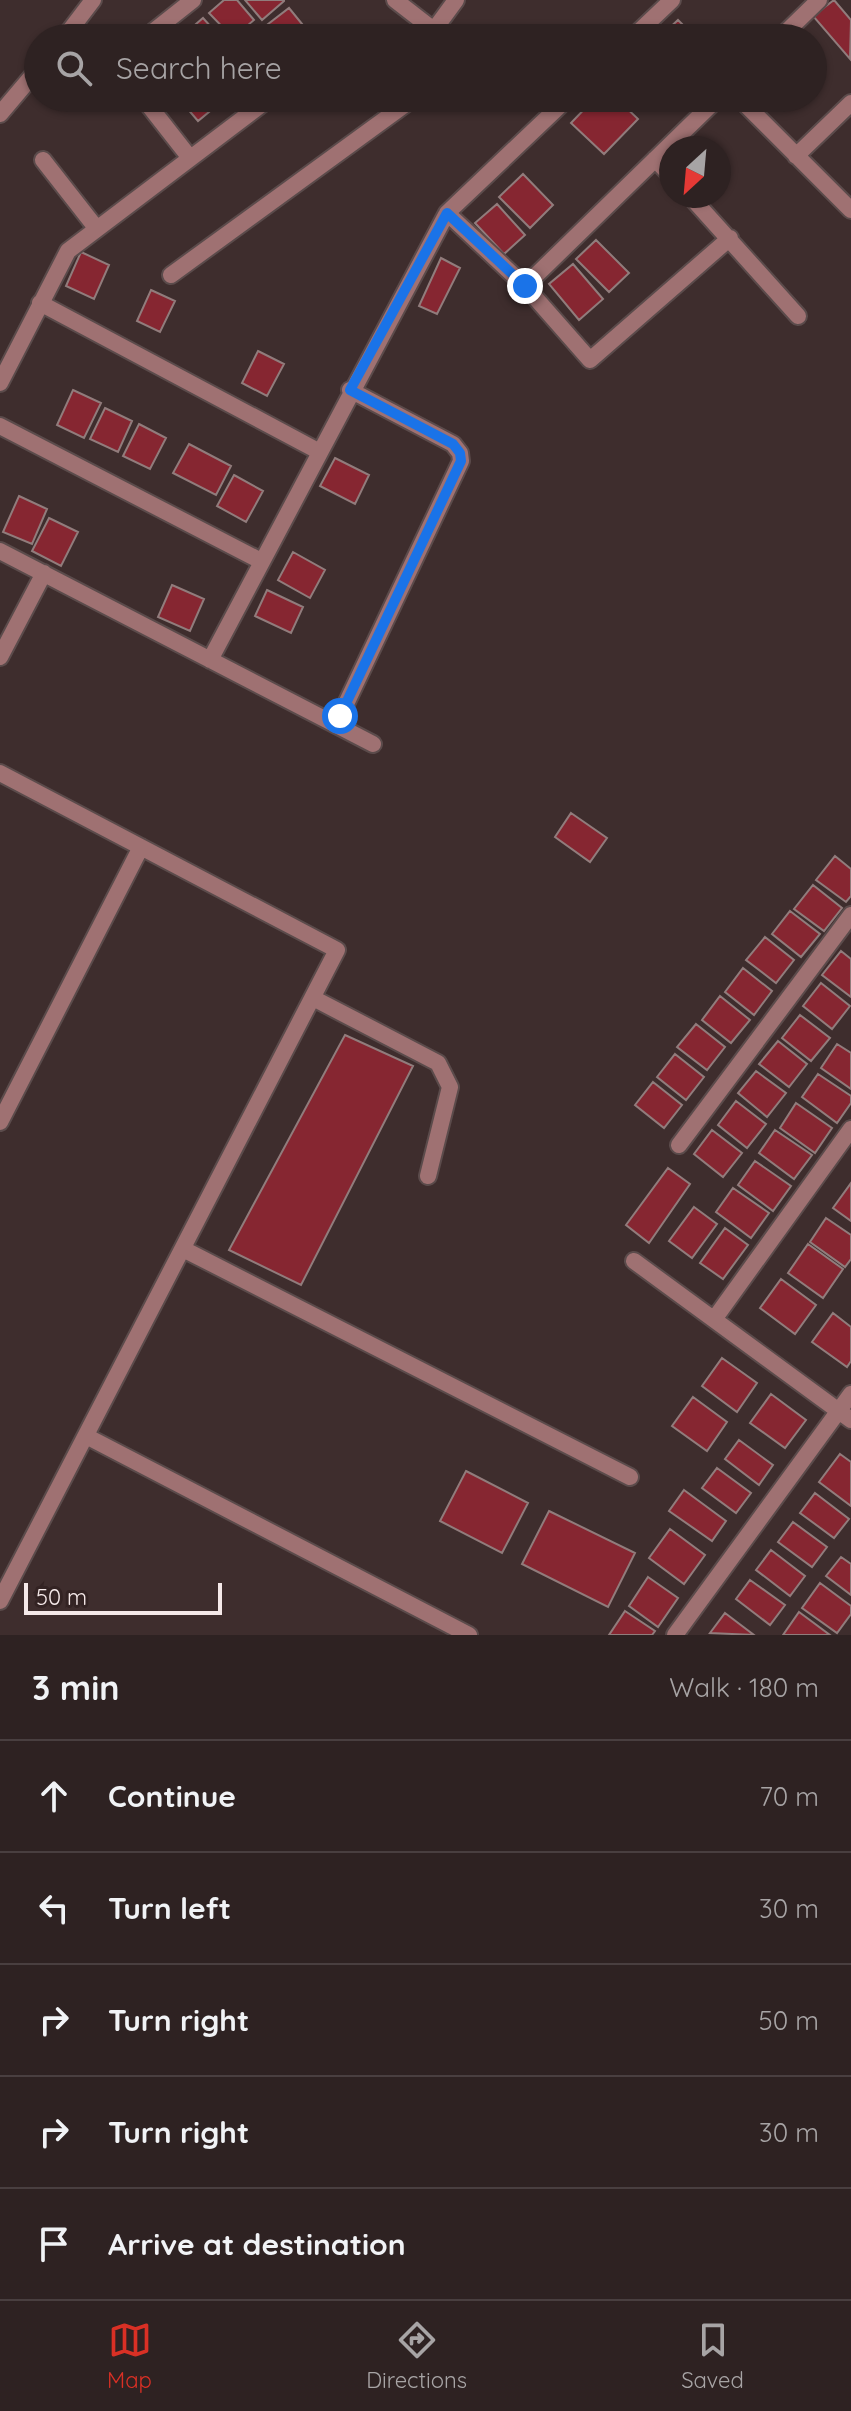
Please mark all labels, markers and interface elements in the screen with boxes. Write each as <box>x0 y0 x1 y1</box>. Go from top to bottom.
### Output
search box <box>24 24 827 112</box>
icon: search <box>52 46 96 90</box>
text: Search here <box>116 49 282 87</box>
north arrow <box>659 136 731 208</box>
route end <box>507 268 543 304</box>
route start <box>322 698 358 734</box>
scale bar <box>24 1579 222 1615</box>
text: 50 m <box>36 1583 87 1611</box>
text: 3 min <box>32 1666 119 1709</box>
text: Walk · 180 m <box>669 1671 819 1704</box>
icon: ahead <box>32 1774 76 1818</box>
text: Continue <box>108 1777 236 1815</box>
text: 70 m <box>759 1780 819 1813</box>
icon: left <box>32 1886 76 1930</box>
text: Turn left <box>108 1889 231 1927</box>
text: 30 m <box>759 1892 819 1925</box>
icon: right <box>32 1998 76 2042</box>
text: Turn right <box>108 2001 249 2039</box>
text: 50 m <box>759 2004 819 2037</box>
icon: right <box>32 2110 76 2154</box>
text: Turn right <box>108 2113 249 2151</box>
text: 30 m <box>759 2116 819 2149</box>
icon: arrive <box>32 2222 76 2266</box>
text: Arrive at destination <box>108 2225 406 2263</box>
tab: Map <box>107 2318 152 2394</box>
tab: Directions <box>366 2318 467 2394</box>
tab: Saved <box>681 2318 744 2394</box>

